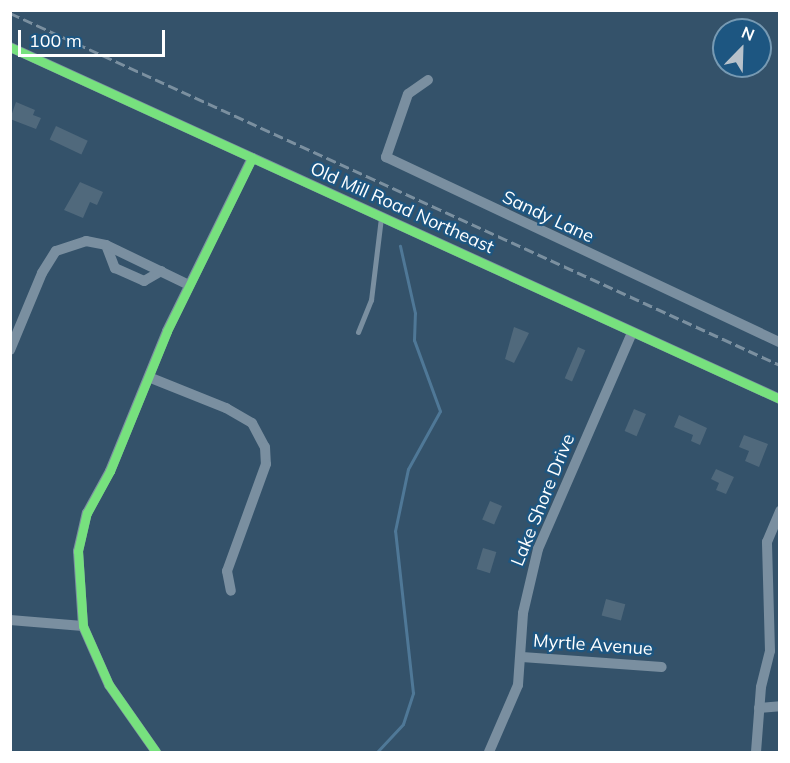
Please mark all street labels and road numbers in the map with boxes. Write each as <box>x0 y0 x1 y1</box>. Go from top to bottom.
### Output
street label: Old Mill Road Northeast <box>307 158 497 258</box>
street label: Sandy Lane <box>499 186 597 248</box>
street label: Lake Shore Drive <box>507 431 579 569</box>
street label: Myrtle Avenue <box>533 630 653 660</box>

